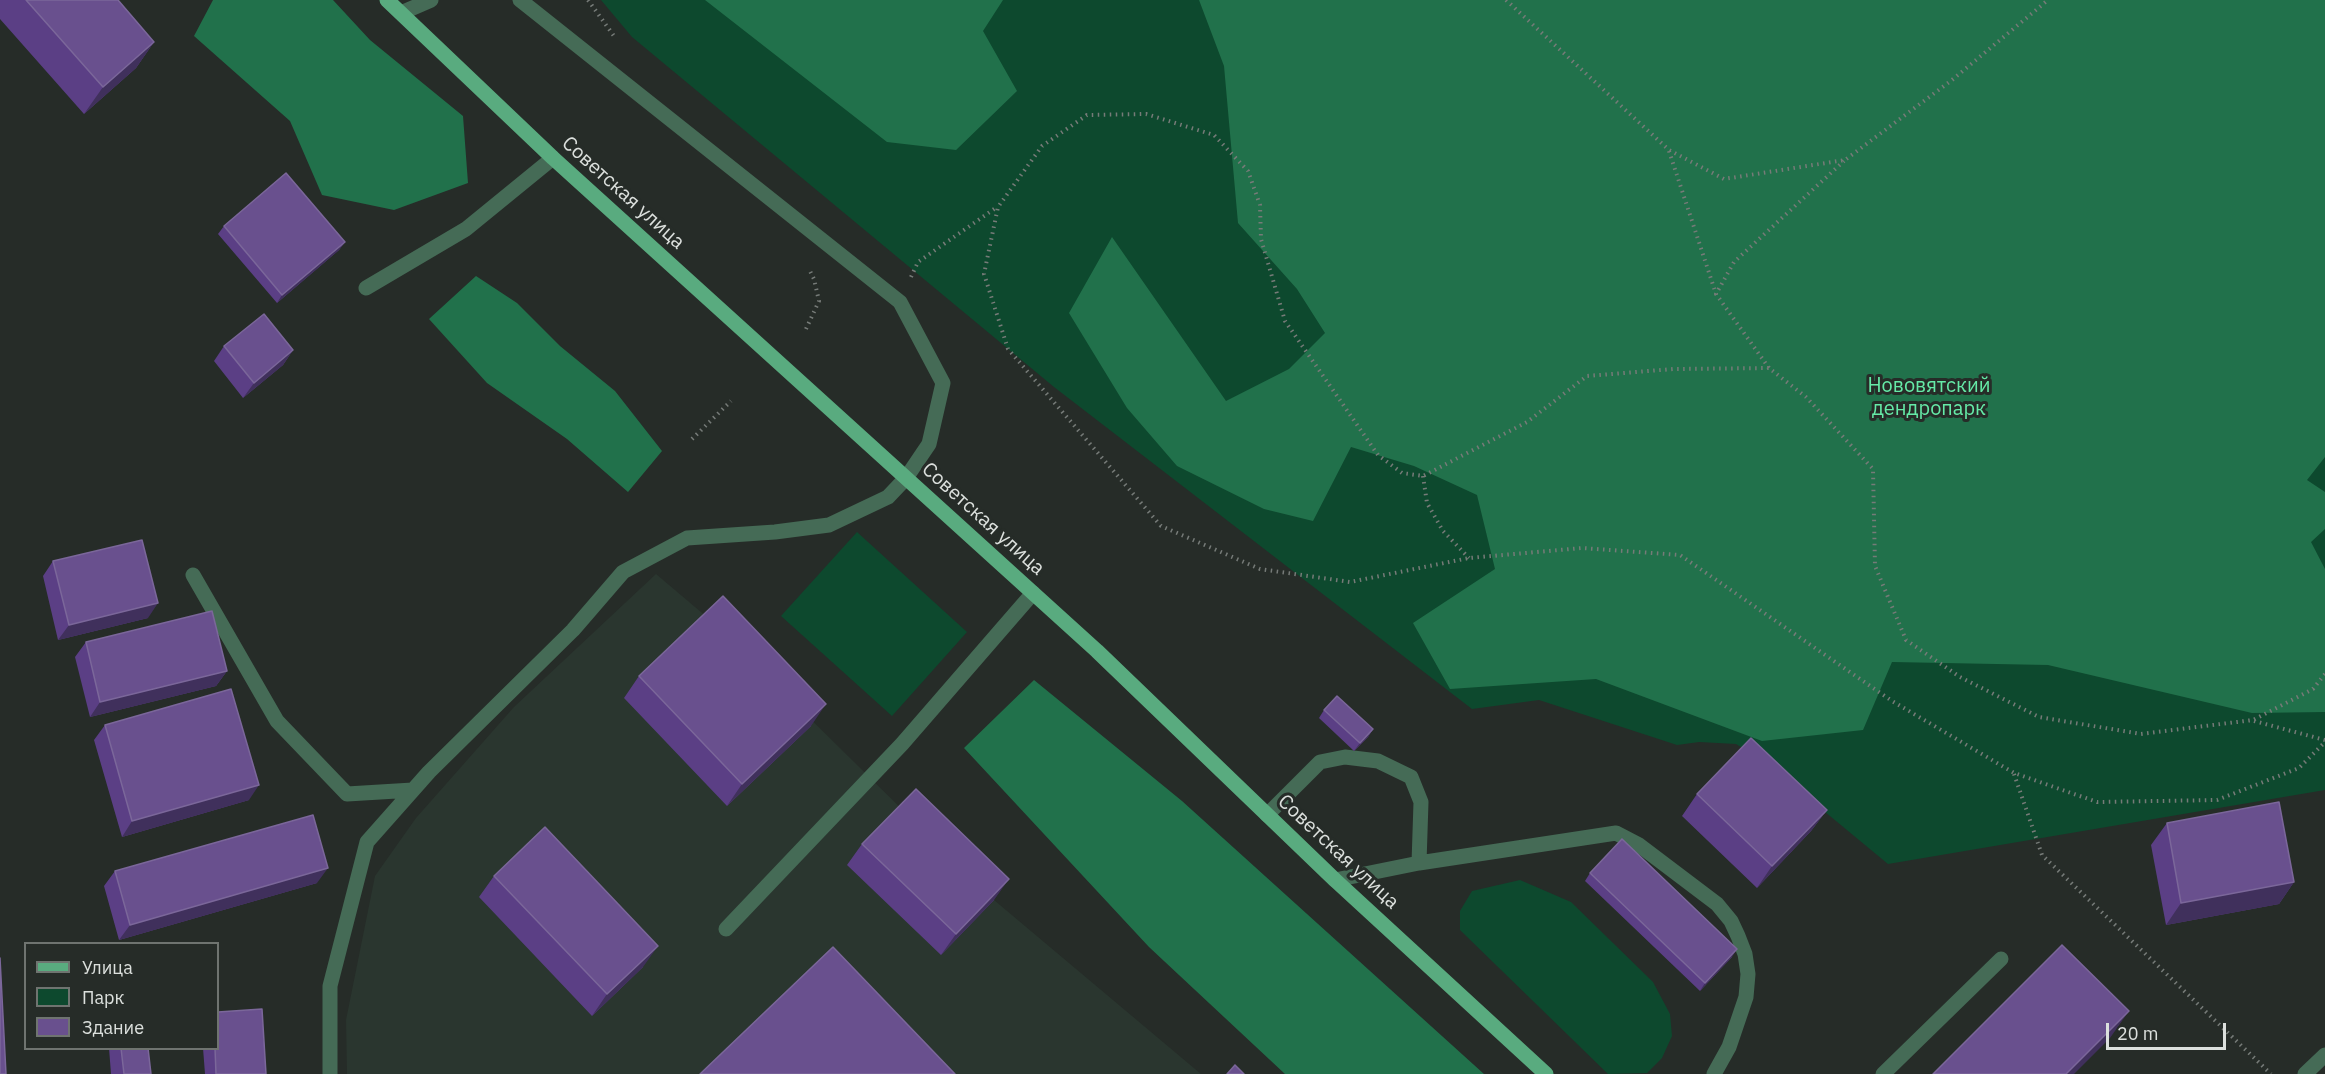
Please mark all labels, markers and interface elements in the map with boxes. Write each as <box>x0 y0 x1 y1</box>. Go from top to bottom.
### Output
street label: Советская улица <box>557 132 689 254</box>
park label: Нововятский дендропарк <box>1867 374 1991 421</box>
street label: Советская улица <box>917 458 1049 580</box>
street label: Советская улица <box>1272 790 1404 914</box>
legend <box>24 942 219 1050</box>
text: Улица <box>82 956 133 979</box>
text: Парк <box>82 986 124 1009</box>
scale bar <box>2109 1011 2229 1049</box>
text: Здание <box>82 1016 144 1039</box>
text: 20 m <box>2117 1022 2159 1045</box>

